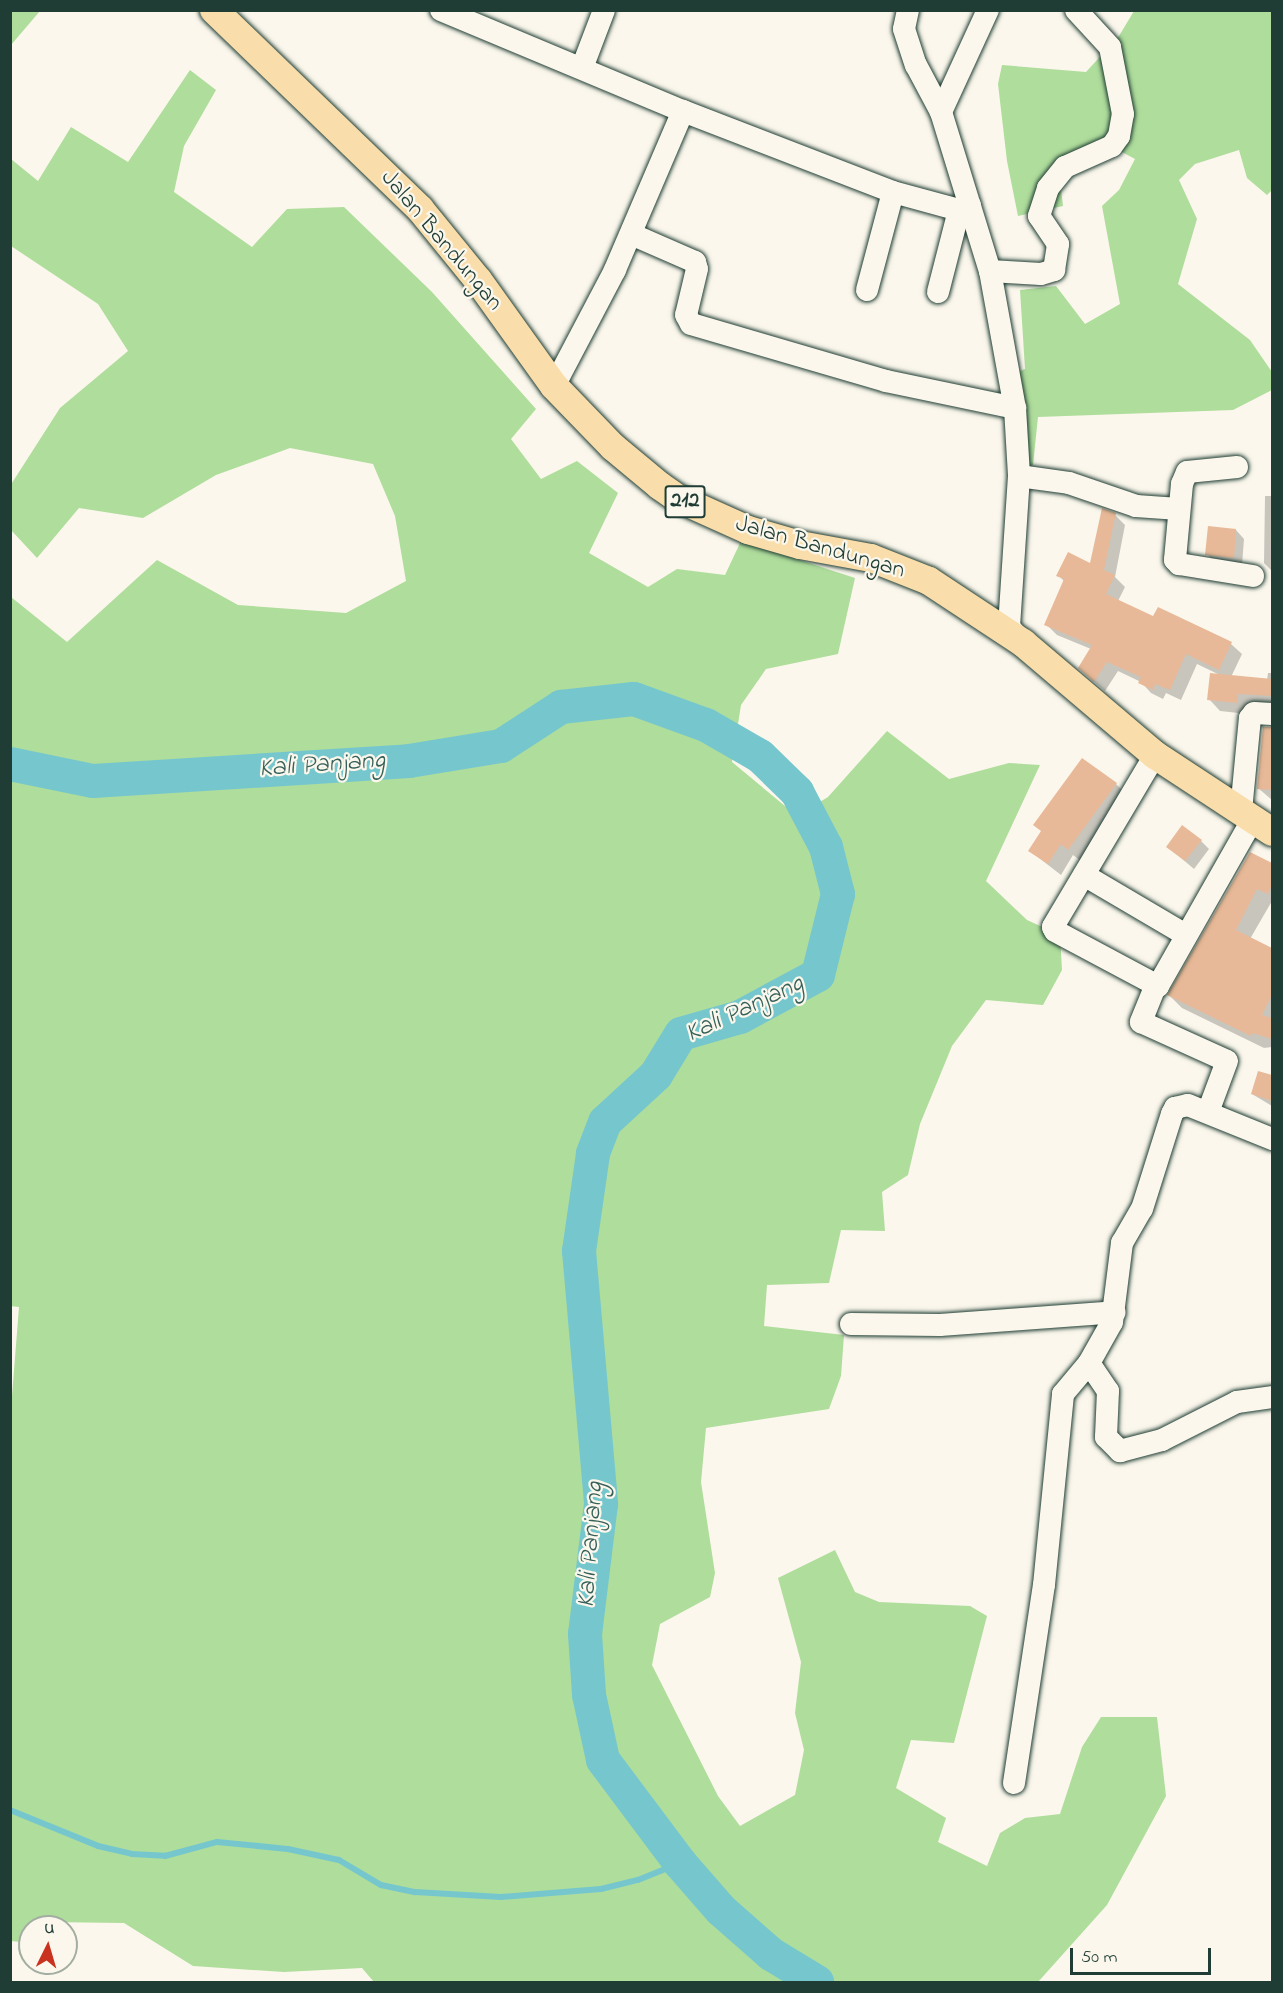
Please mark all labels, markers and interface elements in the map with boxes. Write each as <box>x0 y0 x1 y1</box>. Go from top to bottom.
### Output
street label: Jalan Bandungan <box>374 165 508 317</box>
road number: 212 <box>664 483 706 521</box>
street label: Jalan Bandungan <box>732 510 908 586</box>
water label: Kali Panjang <box>258 746 386 786</box>
water label: Kali Panjang <box>681 969 809 1051</box>
water label: Kali Panjang <box>572 1481 612 1609</box>
north arrow <box>18 1915 78 1975</box>
text: U <box>43 1917 55 1941</box>
scale bar <box>1073 1936 1214 1974</box>
text: 50 m <box>1081 1945 1118 1971</box>

